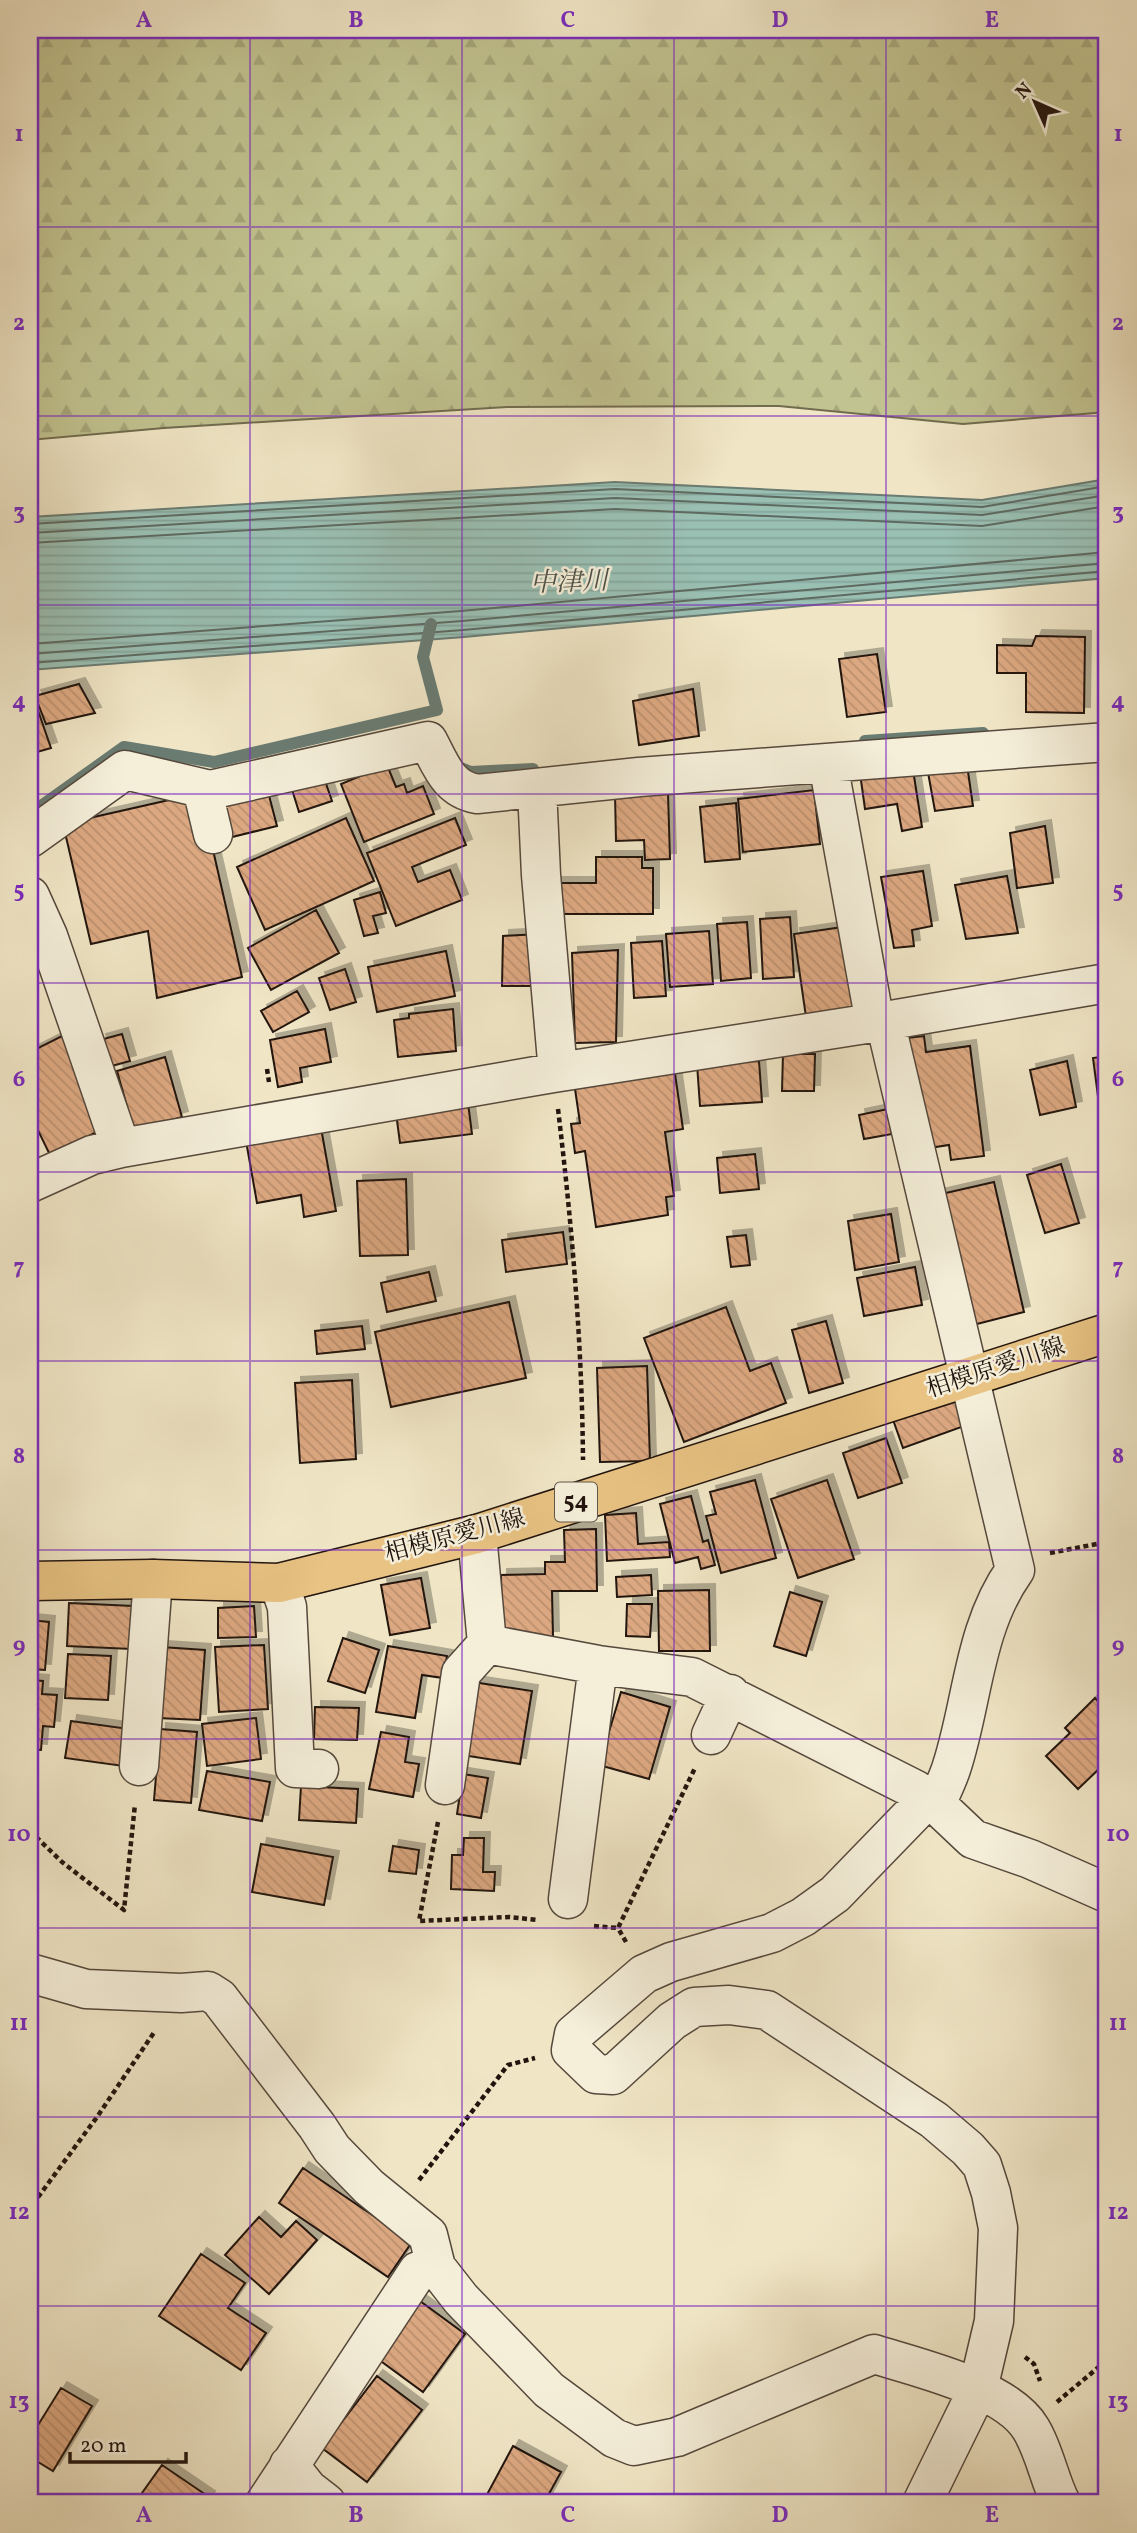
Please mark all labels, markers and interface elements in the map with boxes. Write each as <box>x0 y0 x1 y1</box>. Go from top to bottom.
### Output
text: A <box>136 5 152 37</box>
text: B <box>348 5 364 37</box>
text: C <box>561 5 575 37</box>
text: D <box>772 5 789 37</box>
text: E <box>985 5 999 37</box>
north arrow <box>1000 66 1070 136</box>
text: N <box>1010 77 1039 105</box>
text: 1 <box>14 119 24 151</box>
text: 1 <box>1113 119 1123 151</box>
text: 2 <box>13 308 25 340</box>
text: 2 <box>1112 308 1124 340</box>
text: 3 <box>13 497 25 529</box>
text: 3 <box>1112 497 1124 529</box>
water label: 中津川 <box>529 564 612 602</box>
text: 4 <box>12 686 26 718</box>
text: 4 <box>1111 686 1125 718</box>
text: 5 <box>13 875 25 907</box>
text: 5 <box>1112 875 1124 907</box>
text: 6 <box>13 1064 25 1096</box>
text: 6 <box>1112 1064 1124 1096</box>
text: 7 <box>14 1252 25 1284</box>
text: 7 <box>1113 1252 1124 1284</box>
street label: 相模原愛川線 <box>922 1331 1070 1407</box>
text: 8 <box>13 1441 25 1473</box>
text: 8 <box>1112 1441 1124 1473</box>
road number: 54 <box>555 1483 597 1522</box>
street label: 相模原愛川線 <box>381 1502 529 1572</box>
text: 9 <box>13 1630 25 1662</box>
text: 9 <box>1112 1630 1124 1662</box>
text: 10 <box>7 1819 31 1851</box>
text: 10 <box>1106 1819 1130 1851</box>
text: 11 <box>10 2008 28 2040</box>
text: 11 <box>1109 2008 1127 2040</box>
text: 12 <box>8 2197 30 2229</box>
text: 12 <box>1107 2197 1129 2229</box>
text: 13 <box>9 2386 29 2418</box>
text: 13 <box>1108 2386 1128 2418</box>
scale bar <box>70 2421 186 2465</box>
text: 20 m <box>80 2432 126 2461</box>
text: A <box>136 2500 152 2532</box>
text: B <box>348 2500 364 2532</box>
text: C <box>561 2500 575 2532</box>
text: D <box>772 2500 789 2532</box>
text: E <box>985 2500 999 2532</box>

